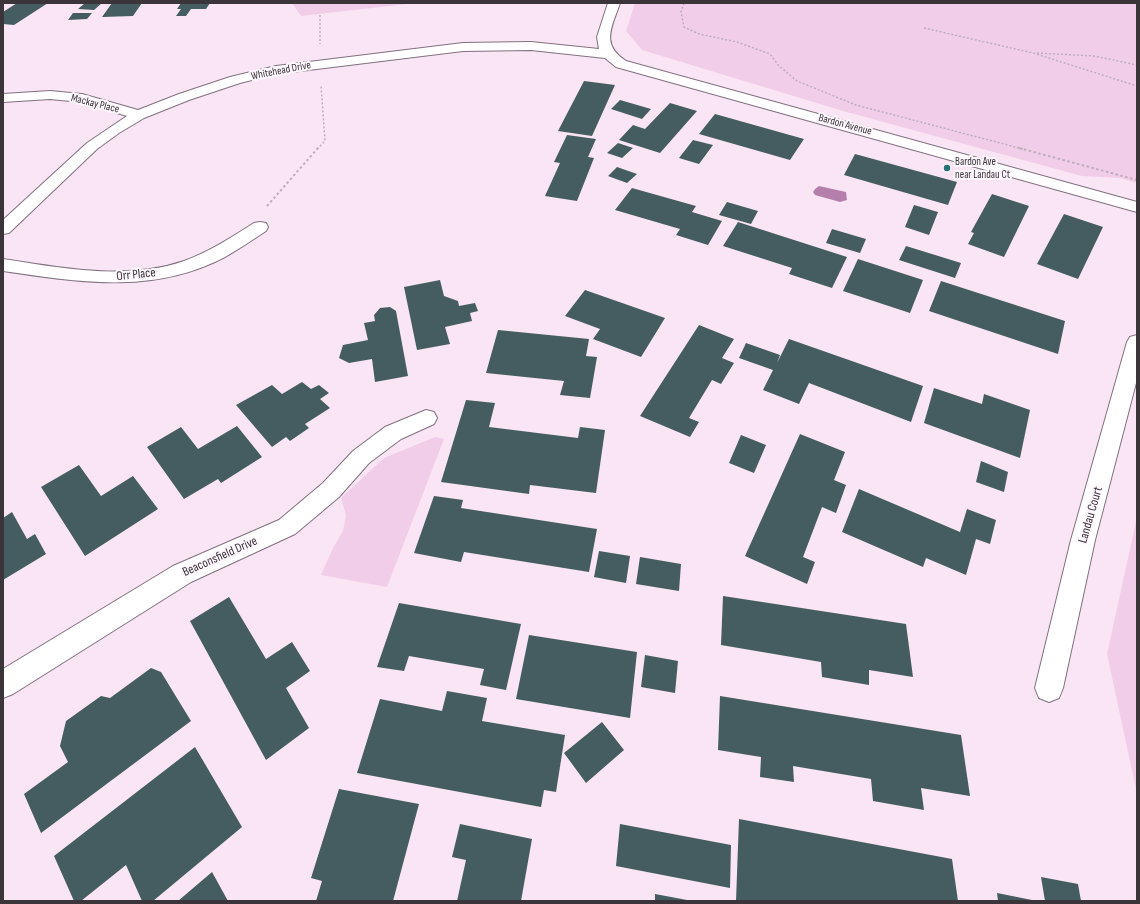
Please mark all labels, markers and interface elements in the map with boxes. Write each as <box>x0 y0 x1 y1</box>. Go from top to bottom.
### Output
street label: Whitehead Drive <box>250 59 312 83</box>
street label: Mackay Place <box>70 92 120 116</box>
street label: Bardon Avenue <box>817 112 873 138</box>
place label: Bardon Ave near Landau Ct <box>955 155 1010 181</box>
marker: Bardon Ave near Landau Ct <box>942 163 952 173</box>
street label: Orr Place <box>116 265 156 285</box>
street label: Landau Court <box>1075 485 1107 545</box>
street label: Beaconsfield Drive <box>180 534 260 580</box>

